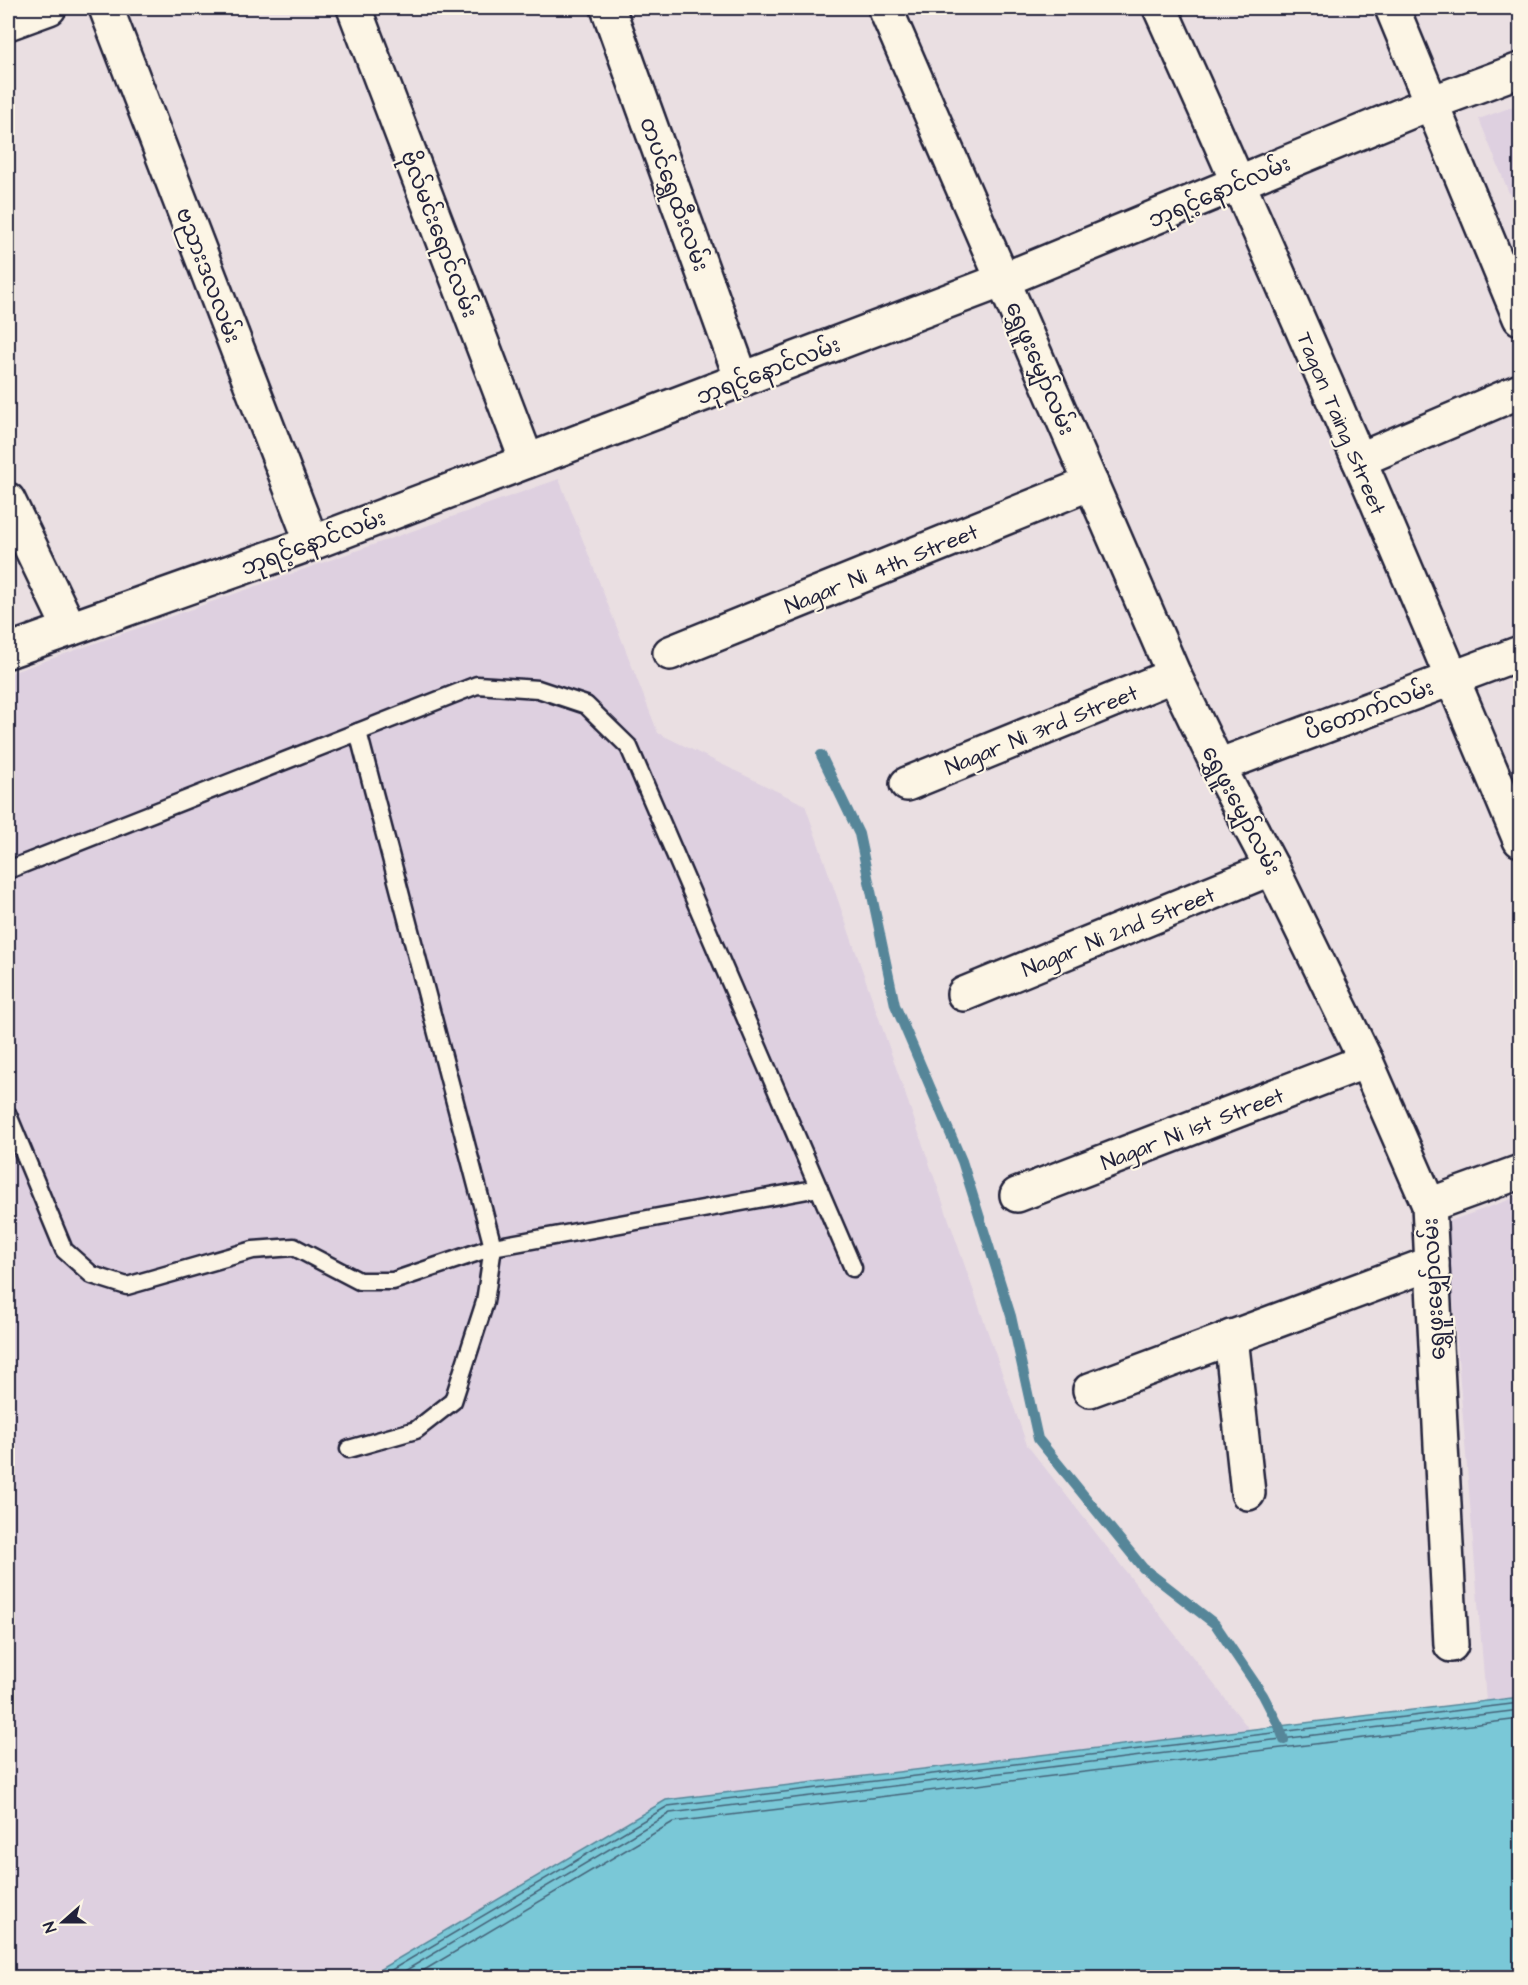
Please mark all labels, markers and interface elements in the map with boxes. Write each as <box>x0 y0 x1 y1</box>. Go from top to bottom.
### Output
street label: တပင်ရွှေထီးလမ်း <box>630 113 717 276</box>
street label: ဗိုလ်မင်းရောင်လမ်း <box>392 146 486 323</box>
street label: ဘုရင့်နောင်လမ်း <box>1143 148 1296 237</box>
street label: ဗညားဒလလမ်း <box>167 203 249 348</box>
street label: ရွှေဖူးမျှော်လမ်း <box>997 297 1083 441</box>
street label: Tagon Taing Street <box>1287 327 1393 520</box>
street label: ဘုရင့်နောင်လမ်း <box>692 329 845 414</box>
street label: ဘုရင့်နောင်လမ်း <box>237 502 391 585</box>
street label: Nagar Ni 4th Street <box>780 516 983 623</box>
street label: ပိတောက်လမ်း <box>1300 672 1438 748</box>
street label: Nagar Ni 3rd Street <box>940 677 1143 784</box>
street label: ရွှေဖူးမျှော်လမ်း <box>1193 740 1289 881</box>
street label: Nagar Ni 2nd Street <box>1017 879 1220 986</box>
street label: Nagar Ni 1st Street <box>1096 1080 1289 1180</box>
street label: ရွှေဖူးမျှော်လမ်း <box>1414 1217 1455 1361</box>
north arrow <box>33 1892 93 1952</box>
text: N <box>38 1918 62 1936</box>

